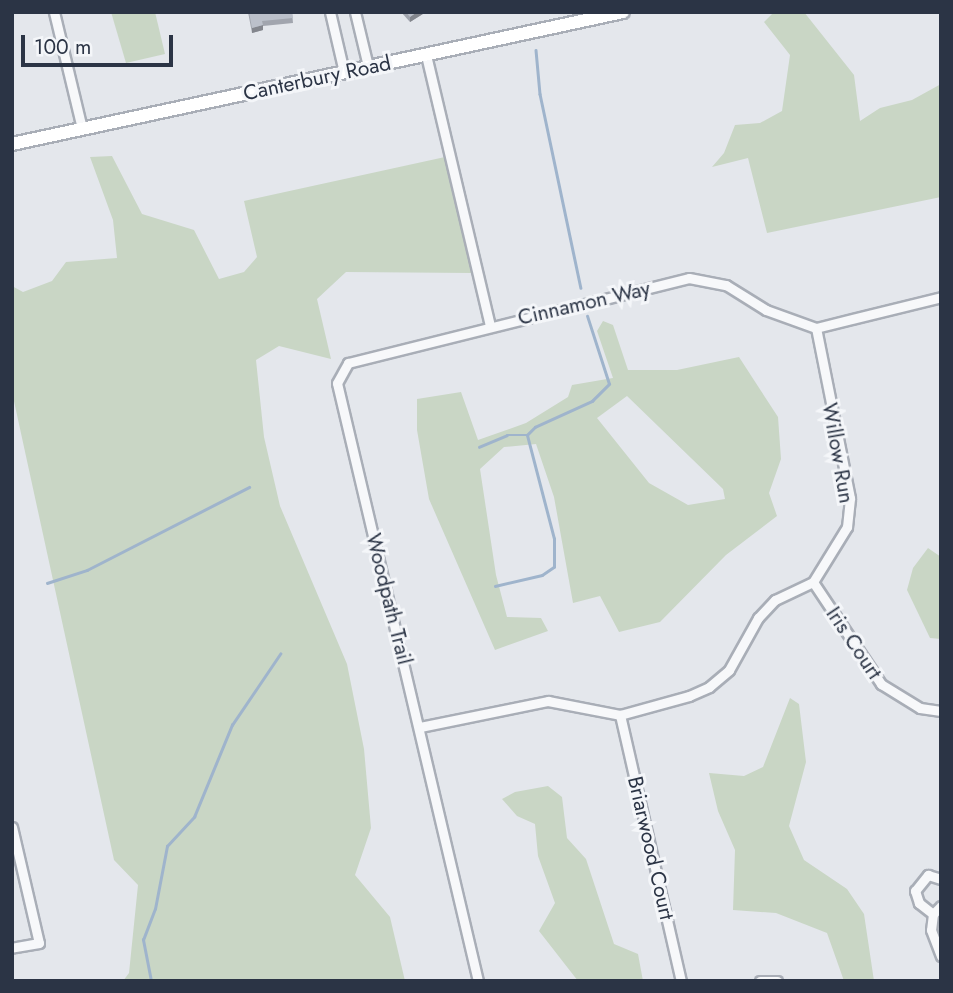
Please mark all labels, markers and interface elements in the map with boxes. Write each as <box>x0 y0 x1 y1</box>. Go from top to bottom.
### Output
scale bar <box>24 21 177 65</box>
text: 100 m <box>34 32 91 62</box>
street label: Canterbury Road <box>241 50 393 106</box>
street label: Cinnamon Way <box>515 276 653 330</box>
street label: Willow Run <box>817 401 859 505</box>
street label: Woodpath Trail <box>361 531 417 667</box>
street label: Iris Court <box>821 602 887 684</box>
street label: Briarwood Court <box>622 774 680 922</box>

